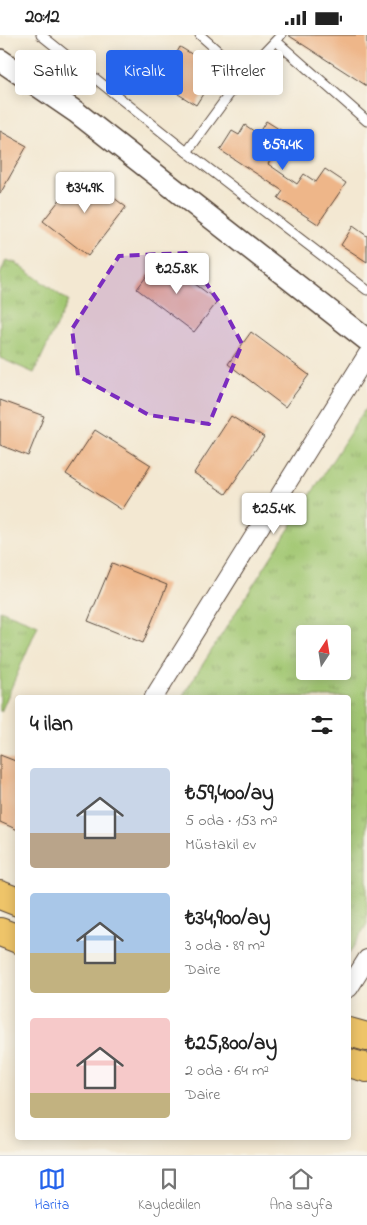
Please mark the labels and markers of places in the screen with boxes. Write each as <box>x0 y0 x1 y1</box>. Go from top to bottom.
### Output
pin: ₺59.4K <box>242 129 324 171</box>
pin: ₺34.9K <box>44 171 126 214</box>
pin: ₺25.8K <box>136 253 218 295</box>
pin: ₺25.4K <box>233 493 315 535</box>

